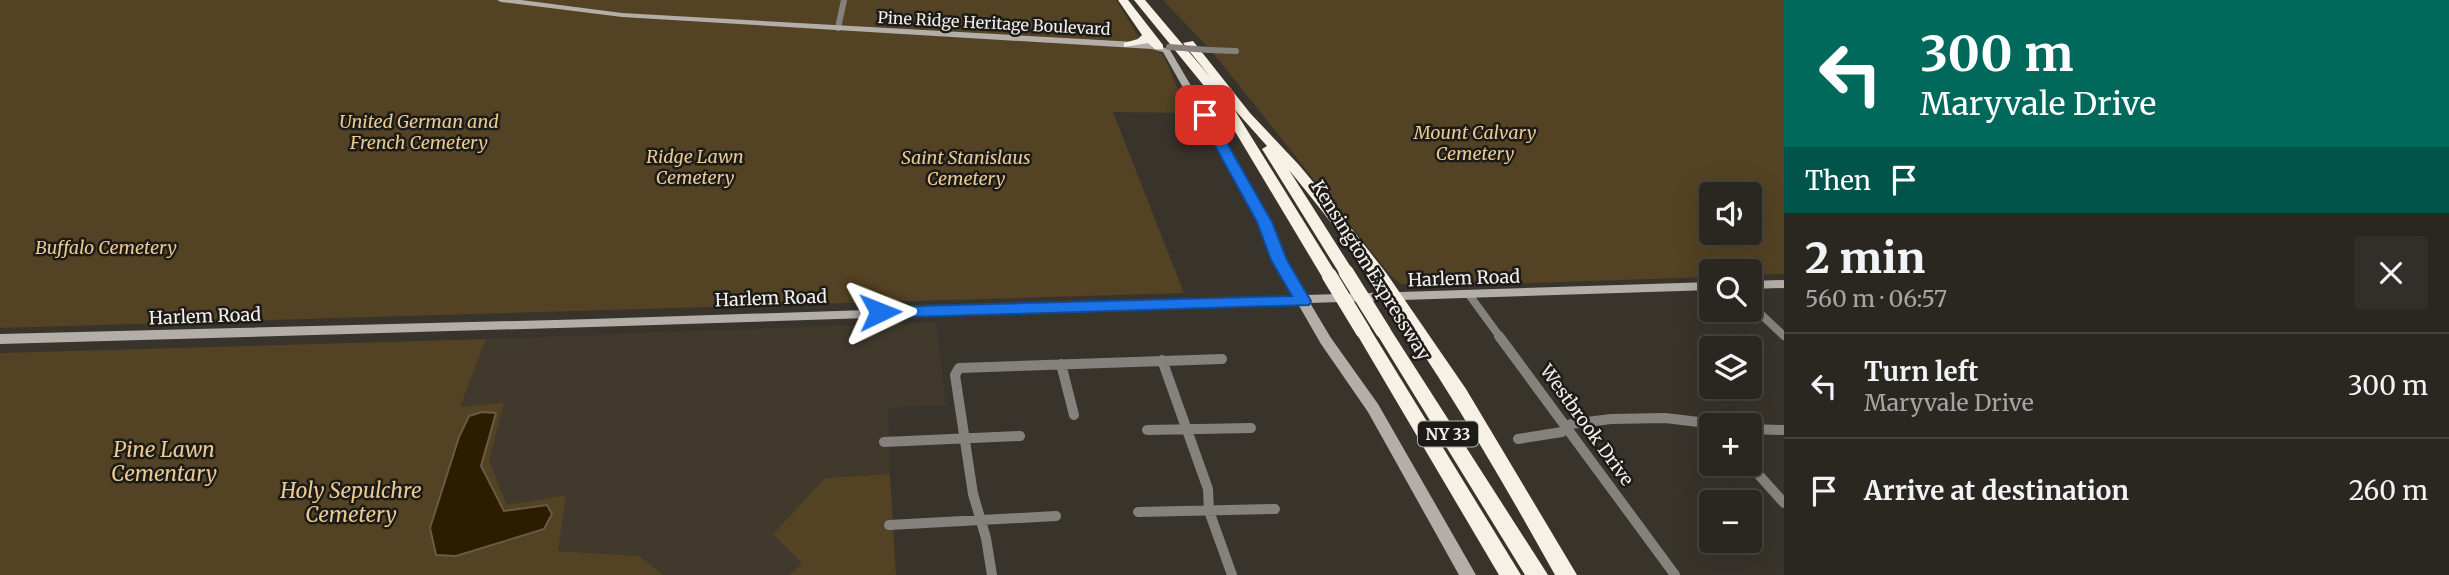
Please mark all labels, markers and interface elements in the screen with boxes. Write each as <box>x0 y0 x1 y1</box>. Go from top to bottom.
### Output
street label: Pine Ridge Heritage Boulevard <box>877 7 1111 39</box>
text: 300 m <box>1920 23 2074 84</box>
icon: left <box>1805 28 1896 119</box>
text: Maryvale Drive <box>1920 84 2156 124</box>
pin <box>1175 85 1235 145</box>
icon: arrive <box>1186 96 1224 134</box>
park label: United German and French Cemetery <box>339 110 499 154</box>
park label: Mount Calvary Cemetery <box>1413 121 1536 165</box>
park label: Ridge Lawn Cemetery <box>646 145 744 189</box>
park label: Saint Stanislaus Cemetery <box>901 146 1031 190</box>
icon: arrive <box>1885 161 1923 199</box>
text: Then <box>1805 164 1871 197</box>
street label: Kensington Expressway <box>1306 176 1436 365</box>
map controls <box>1699 182 1762 553</box>
button: sound <box>1699 182 1762 245</box>
text: 2 min <box>1805 232 1925 284</box>
park label: Buffalo Cemetery <box>35 236 177 259</box>
button: close <box>2354 236 2428 310</box>
button: search <box>1699 259 1762 322</box>
street label: Harlem Road <box>1407 265 1521 291</box>
position arrow <box>843 275 917 349</box>
text: 560 m · 06:57 <box>1805 284 1947 313</box>
street label: Harlem Road <box>714 285 828 311</box>
street label: Harlem Road <box>148 303 262 329</box>
button: layers <box>1699 336 1762 399</box>
text: Turn left <box>1864 355 1978 388</box>
street label: Westbrook Drive <box>1535 359 1639 490</box>
icon: left <box>1805 367 1843 405</box>
text: 300 m <box>2348 369 2428 402</box>
text: Maryvale Drive <box>1864 388 2034 417</box>
button: + <box>1699 413 1762 476</box>
road number: NY 33 <box>1418 422 1478 446</box>
park label: Pine Lawn Cementary <box>111 436 217 487</box>
icon: arrive <box>1805 472 1843 510</box>
text: Arrive at destination <box>1864 474 2129 507</box>
text: 260 m <box>2349 474 2428 507</box>
park label: Holy Sepulchre Cemetery <box>279 477 422 528</box>
button: − <box>1699 490 1762 553</box>

